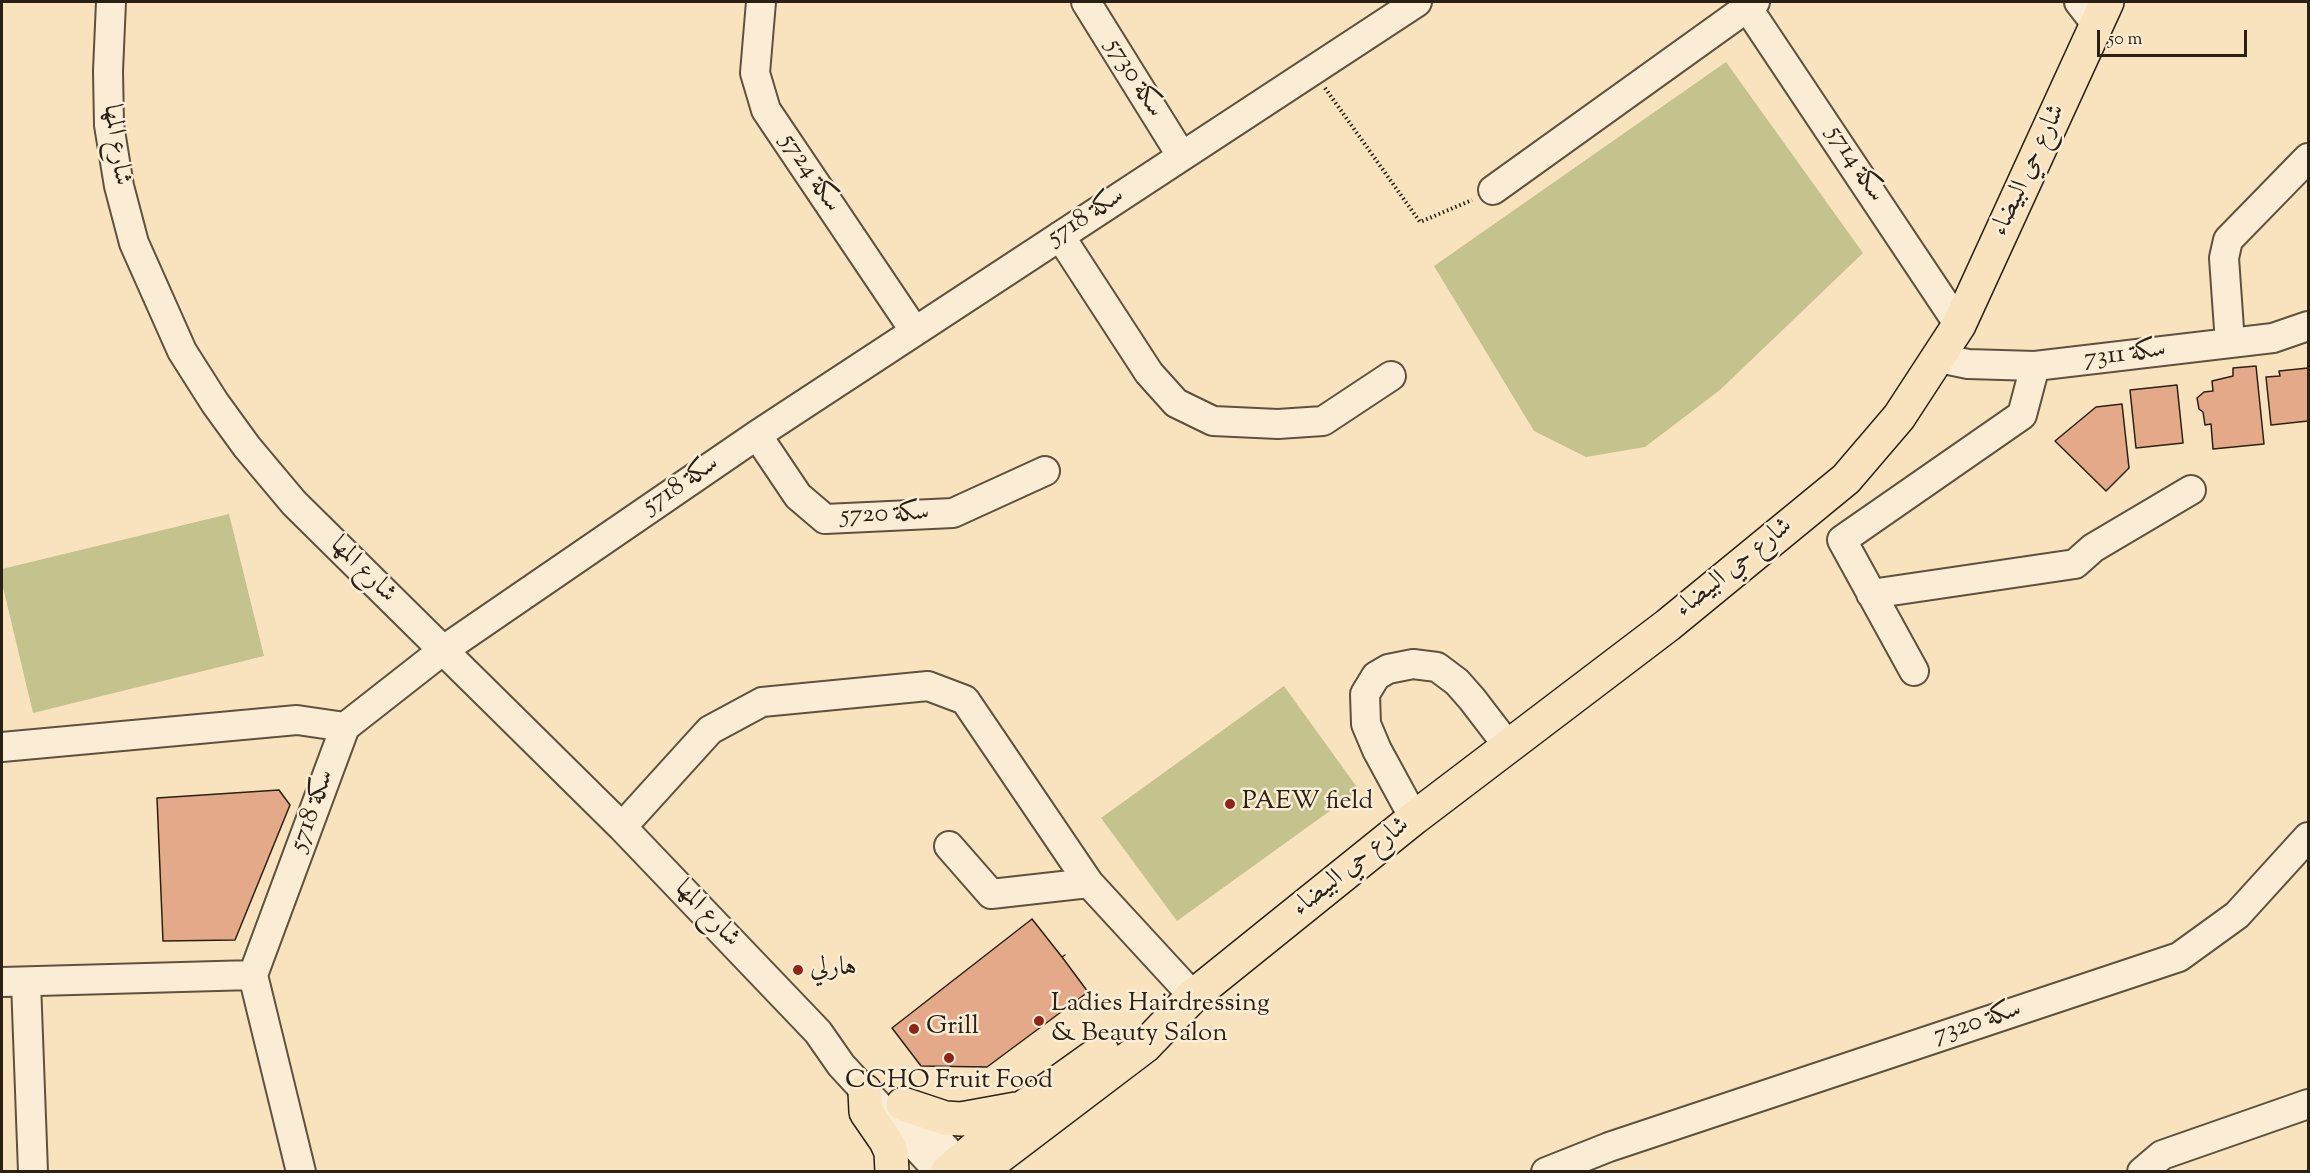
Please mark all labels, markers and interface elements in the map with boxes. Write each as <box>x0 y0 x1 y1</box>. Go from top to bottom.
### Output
scale bar <box>2100 18 2250 56</box>
text: 50 m <box>2108 27 2142 53</box>
street label: سكة 5730 <box>1097 34 1169 124</box>
street label: شارع حي البيضاء <box>1986 100 2074 242</box>
street label: شارع المها <box>94 102 136 188</box>
street label: سكة 5714 <box>1818 121 1890 209</box>
street label: سكة 5724 <box>771 129 847 219</box>
street label: سكة 5718 <box>1043 182 1131 254</box>
street label: سكة 7311 <box>2082 336 2168 376</box>
street label: سكة 5718 <box>638 449 726 523</box>
street label: سكة 5720 <box>840 499 930 533</box>
street label: شارع حي البيضاء <box>1670 512 1800 626</box>
street label: شارع المها <box>322 531 402 611</box>
street label: سكة 5718 <box>285 766 343 856</box>
place label: PAEW field <box>1242 788 1373 820</box>
marker: PAEW field <box>1223 797 1237 811</box>
street label: شارع حي البيضاء <box>1287 811 1417 925</box>
street label: شارع المها <box>666 875 746 955</box>
place label: هارلي <box>810 954 857 986</box>
marker: هارلي <box>791 963 805 977</box>
place label: Ladies Hairdressing & Beauty Salon <box>1051 990 1270 1052</box>
street label: سكة 7320 <box>1930 995 2026 1053</box>
place label: Grill <box>926 1013 979 1045</box>
marker: Ladies Hairdressing & Beauty Salon <box>1032 1014 1046 1028</box>
marker: Grill <box>907 1022 921 1036</box>
marker: CCHO Fruit Food <box>942 1051 956 1065</box>
place label: CCHO Fruit Food <box>845 1067 1053 1099</box>

